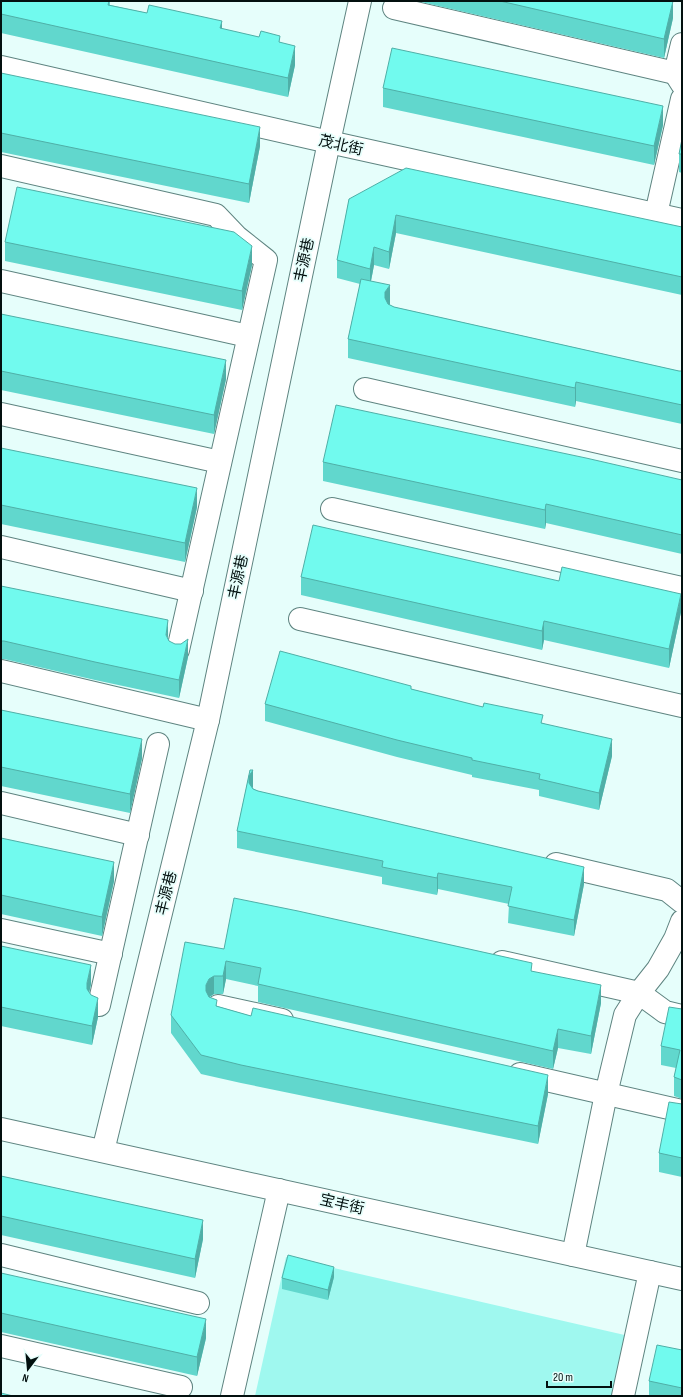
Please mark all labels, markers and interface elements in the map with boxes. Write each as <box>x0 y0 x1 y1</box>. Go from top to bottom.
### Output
street label: 茂北街 <box>317 131 365 160</box>
street label: 丰源巷 <box>291 236 318 284</box>
street label: 丰源巷 <box>225 553 252 601</box>
street label: 丰源巷 <box>152 869 181 917</box>
street label: 宝丰街 <box>318 1190 366 1219</box>
north arrow <box>8 1349 48 1389</box>
scale bar <box>547 1363 611 1389</box>
text: 20 m <box>553 1370 573 1385</box>
text: N <box>21 1371 30 1385</box>

